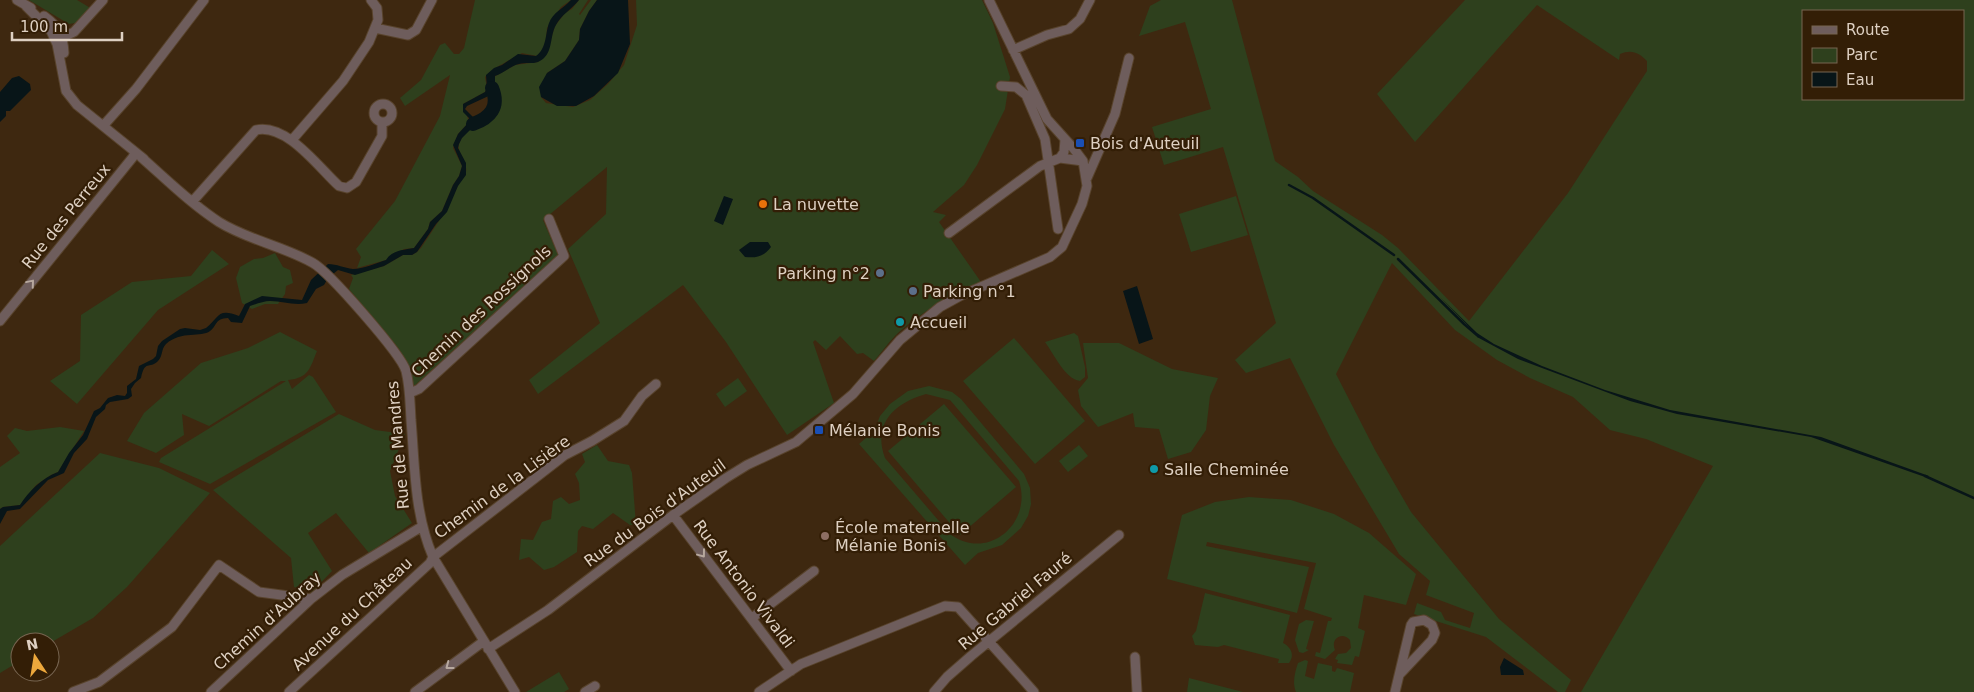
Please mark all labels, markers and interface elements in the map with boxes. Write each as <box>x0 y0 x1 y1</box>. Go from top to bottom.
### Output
scale bar <box>12 10 122 42</box>
legend <box>1802 10 1964 100</box>
text: 100 m <box>20 18 68 36</box>
text: Route <box>1846 21 1890 39</box>
text: Parc <box>1846 46 1878 64</box>
text: Eau <box>1846 71 1874 89</box>
place label: Bois d'Auteuil <box>1090 134 1199 153</box>
marker: Bois d'Auteuil <box>1074 137 1086 149</box>
street label: Rue des Perreux <box>18 160 114 272</box>
place label: La nuvette <box>773 195 859 214</box>
marker: La nuvette <box>757 198 769 210</box>
street label: Chemin des Rossignols <box>407 241 555 381</box>
place label: Parking n°2 <box>777 264 870 283</box>
marker: Parking n°2 <box>874 267 886 279</box>
one-way arrow <box>26 280 35 289</box>
place label: Parking n°1 <box>923 282 1016 301</box>
marker: Parking n°1 <box>907 285 919 297</box>
place label: Accueil <box>910 313 967 332</box>
marker: Accueil <box>894 316 906 328</box>
street label: Rue de Mandres <box>383 380 413 510</box>
place label: Mélanie Bonis <box>829 421 940 440</box>
marker: Mélanie Bonis <box>813 424 825 436</box>
street label: Chemin de la Lisière <box>431 431 573 543</box>
street label: Rue du Bois d'Auteuil <box>581 455 729 571</box>
place label: Salle Cheminée <box>1164 460 1289 479</box>
marker: Salle Cheminée <box>1148 463 1160 475</box>
street label: Rue Antonio Vivaldi <box>690 516 798 652</box>
place label: École maternelle Mélanie Bonis <box>835 518 970 555</box>
marker: École maternelle Mélanie Bonis <box>819 530 831 542</box>
one-way arrow <box>697 548 705 557</box>
street label: Rue Gabriel Fauré <box>955 548 1075 654</box>
street label: Avenue du Château <box>288 553 416 675</box>
street label: Chemin d'Aubray <box>209 568 325 674</box>
north arrow <box>10 632 60 682</box>
text: N <box>25 635 40 653</box>
one-way arrow <box>446 661 455 669</box>

